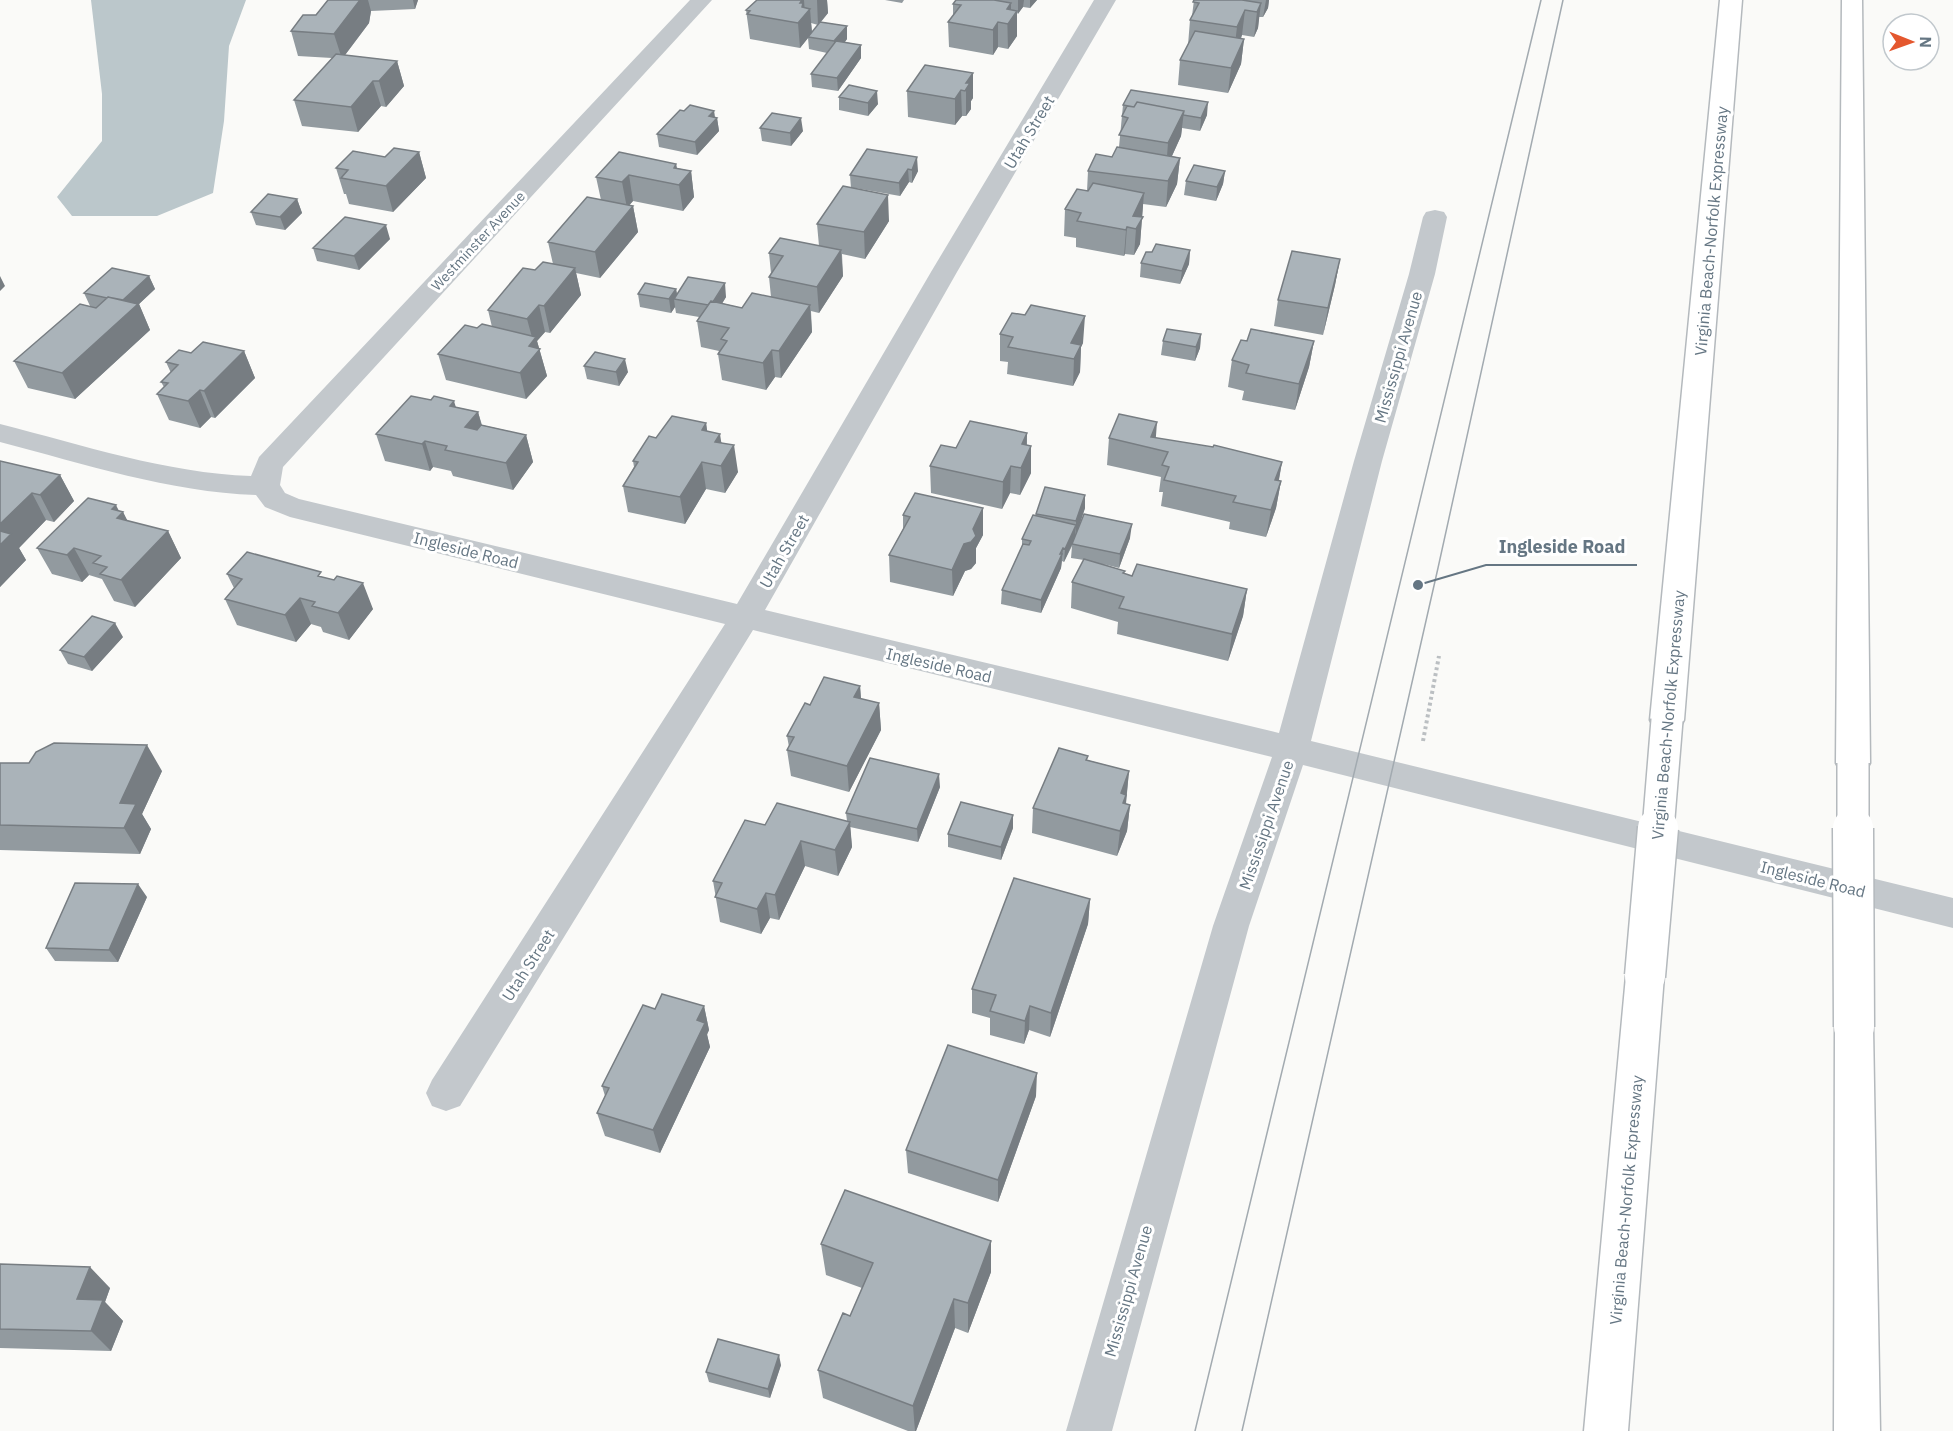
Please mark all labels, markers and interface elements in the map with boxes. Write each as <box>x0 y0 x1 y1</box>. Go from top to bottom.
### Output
north arrow <box>1881 12 1941 72</box>
text: N <box>1916 36 1936 48</box>
street label: Utah Street <box>999 92 1059 172</box>
street label: Virginia Beach-Norfolk Expressway <box>1690 105 1732 357</box>
street label: Westminster Avenue <box>427 187 529 295</box>
street label: Mississippi Avenue <box>1370 289 1426 425</box>
street label: Utah Street <box>755 511 813 591</box>
street label: Ingleside Road <box>411 527 521 573</box>
callout: Ingleside Road <box>1486 529 1637 565</box>
text: Ingleside Road <box>1499 535 1625 558</box>
street label: Virginia Beach-Norfolk Expressway <box>1647 589 1689 841</box>
street label: Ingleside Road <box>884 643 994 687</box>
street label: Mississippi Avenue <box>1234 757 1298 892</box>
street label: Ingleside Road <box>1758 856 1868 902</box>
street label: Utah Street <box>497 925 559 1005</box>
street label: Virginia Beach-Norfolk Expressway <box>1605 1074 1647 1326</box>
street label: Mississippi Avenue <box>1100 1223 1156 1359</box>

